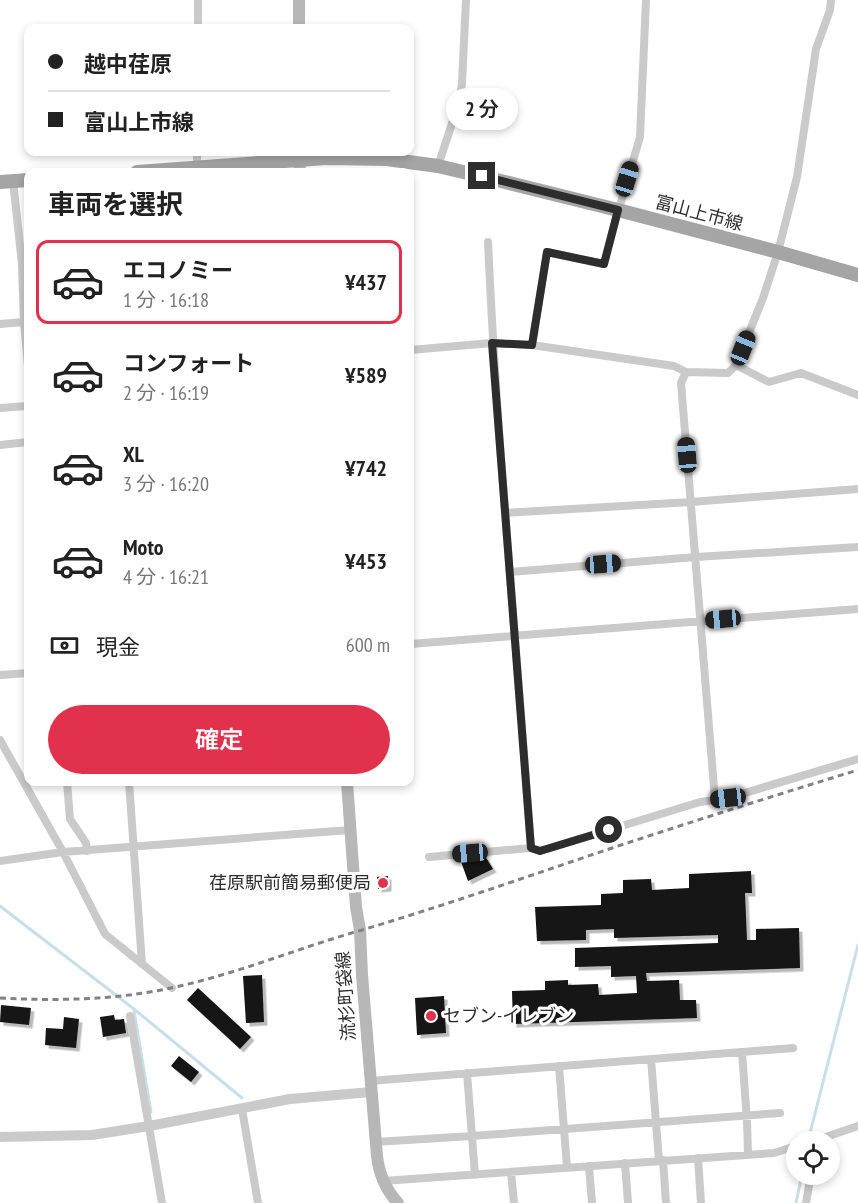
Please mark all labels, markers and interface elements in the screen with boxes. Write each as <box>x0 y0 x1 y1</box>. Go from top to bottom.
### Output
text: 越中荏原 <box>84 50 172 78</box>
callout: 2 分 <box>446 89 518 131</box>
text: 2 分 <box>465 96 499 122</box>
text: 富山上市線 <box>84 108 194 136</box>
car <box>613 159 641 199</box>
route end <box>468 162 495 189</box>
text: 車両を選択 <box>48 187 183 221</box>
street label: 富山上市線 <box>653 190 746 235</box>
icon: car <box>51 255 105 309</box>
text: エコノミー <box>123 256 233 284</box>
text: ¥437 <box>345 268 387 296</box>
text: 1 分 · 16:18 <box>123 287 209 313</box>
car <box>728 328 758 368</box>
icon: car <box>51 348 105 402</box>
text: コンフォート <box>123 349 254 377</box>
text: ¥589 <box>345 361 387 389</box>
text: 2 分 · 16:19 <box>123 380 209 406</box>
car <box>676 436 698 474</box>
text: XL <box>123 440 144 468</box>
icon: car <box>51 441 105 495</box>
text: ¥742 <box>345 454 387 482</box>
text: 3 分 · 16:20 <box>123 471 209 497</box>
text: Moto <box>123 533 164 561</box>
icon: car <box>51 534 105 588</box>
text: ¥453 <box>345 547 387 575</box>
car <box>584 554 622 574</box>
text: 4 分 · 16:21 <box>123 564 209 590</box>
car <box>704 608 742 630</box>
icon: cash <box>48 629 81 662</box>
text: 600 m <box>346 632 390 658</box>
text: 現金 <box>96 633 140 661</box>
button: 確定 <box>48 705 390 774</box>
car <box>709 787 747 809</box>
route start <box>595 816 622 843</box>
car <box>451 842 489 864</box>
place label: 荏原駅前簡易郵便局 <box>209 871 371 894</box>
marker: 荏原駅前簡易郵便局 <box>376 876 390 890</box>
street label: 流杉町袋線 <box>331 950 360 1042</box>
place label: セブン-イレブン <box>443 1004 574 1027</box>
marker: セブン-イレブン <box>424 1009 438 1023</box>
map controls <box>786 1131 840 1185</box>
button: locate <box>786 1131 840 1185</box>

